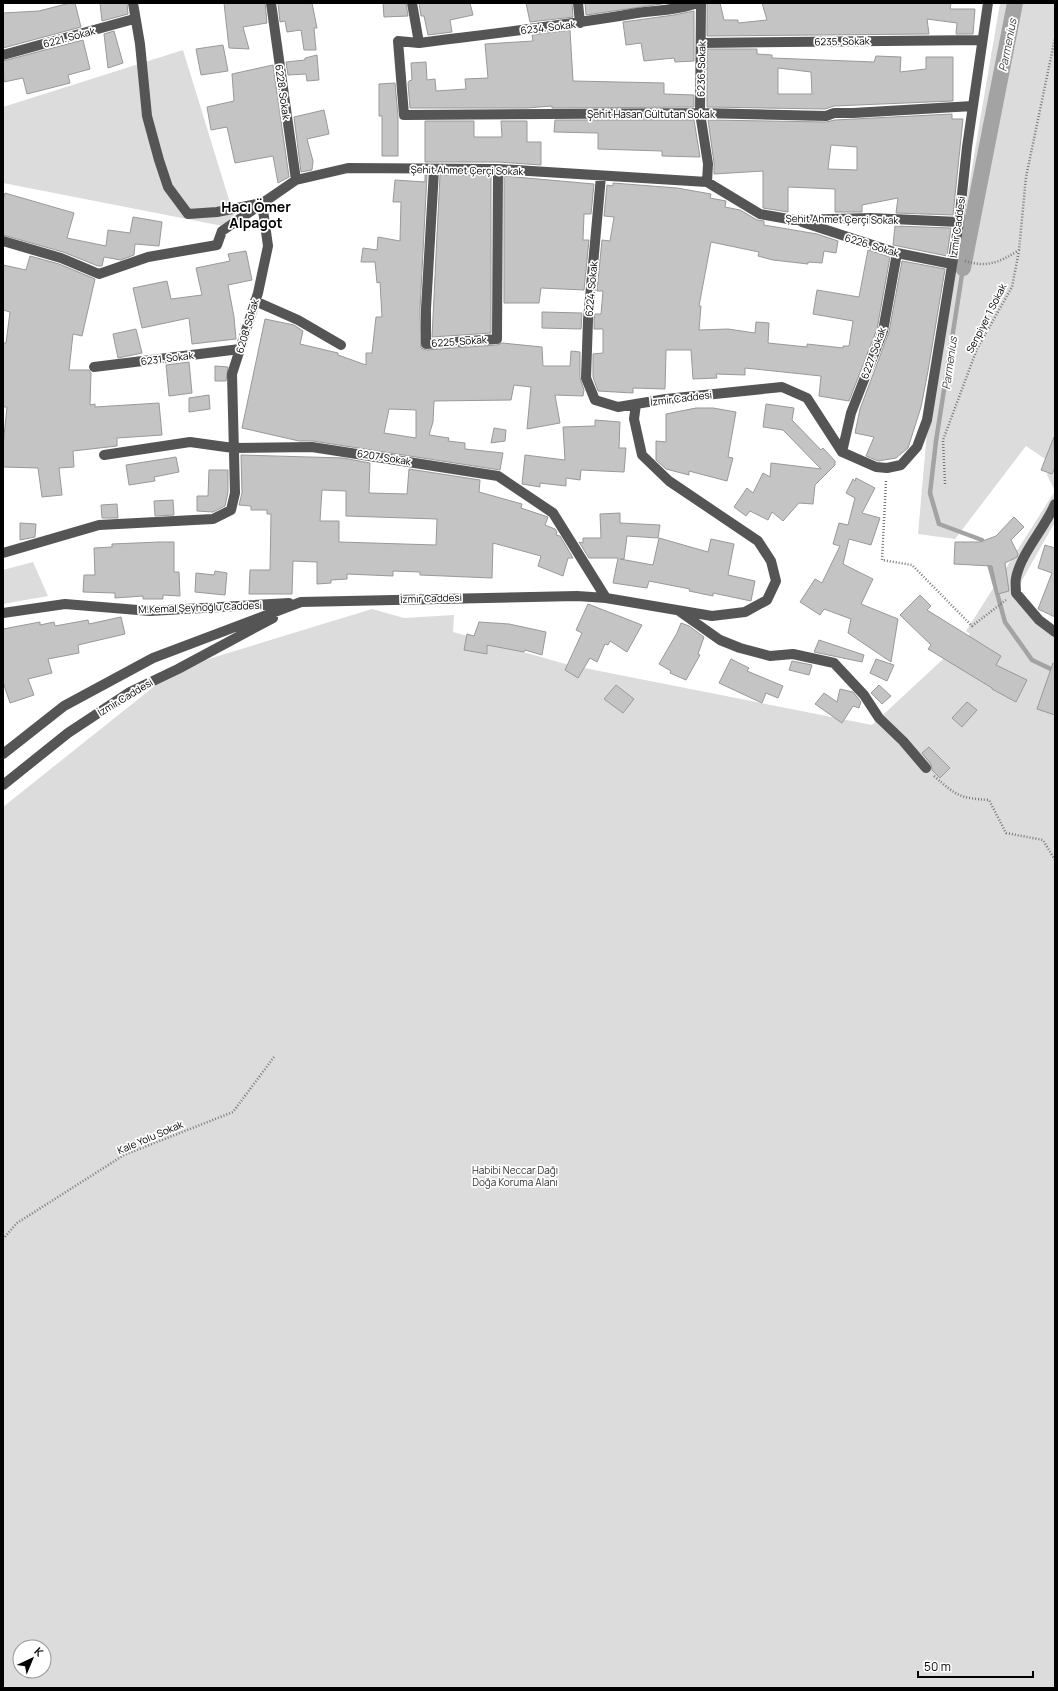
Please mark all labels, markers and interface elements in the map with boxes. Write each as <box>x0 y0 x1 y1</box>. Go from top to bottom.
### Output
water label: Parmenius <box>995 16 1020 73</box>
street label: 6234. Sokak <box>520 17 577 37</box>
street label: 6221. Sokak <box>41 23 98 51</box>
street label: 6235. Sokak <box>814 34 871 48</box>
street label: 6236. Sokak <box>694 40 709 97</box>
street label: 6228. Sokak <box>272 64 294 121</box>
street label: Şehit Hasan Gültutan Sokak <box>587 107 716 121</box>
street label: Şehit Ahmet Çerçi Sokak <box>411 162 524 178</box>
street label: İzmir Caddesi <box>946 195 968 259</box>
district label: Hacı Ömer Alpagot <box>221 197 291 232</box>
street label: Şehit Ahmet Çerçi Sokak <box>786 211 899 227</box>
street label: 6226. Sokak <box>843 230 902 260</box>
street label: 6224. Sokak <box>582 260 600 317</box>
street label: Senpiyer 1 Sokak <box>963 280 1010 355</box>
street label: 6208. Sokak <box>232 296 262 355</box>
street label: 6227. Sokak <box>857 324 889 381</box>
street label: 6225. Sokak <box>431 332 488 350</box>
water label: Parmenius <box>938 334 960 391</box>
street label: 6231. Sokak <box>140 348 195 368</box>
street label: İzmir Caddesi <box>649 387 713 409</box>
street label: 6207. Sokak <box>356 446 413 468</box>
street label: İzmir Caddesi <box>400 590 462 606</box>
street label: M.Kemal Şeyhoğlu Caddesi <box>138 598 262 616</box>
street label: İzmir Caddesi <box>95 675 155 719</box>
street label: Kale Yolu Sokak <box>115 1116 186 1157</box>
park label: Habibi Neccar Dağı Doğa Koruma Alanı <box>472 1163 558 1189</box>
north arrow <box>12 1639 52 1679</box>
text: K <box>32 1644 48 1660</box>
scale bar <box>918 1653 1033 1679</box>
text: 50 m <box>924 1658 951 1675</box>

